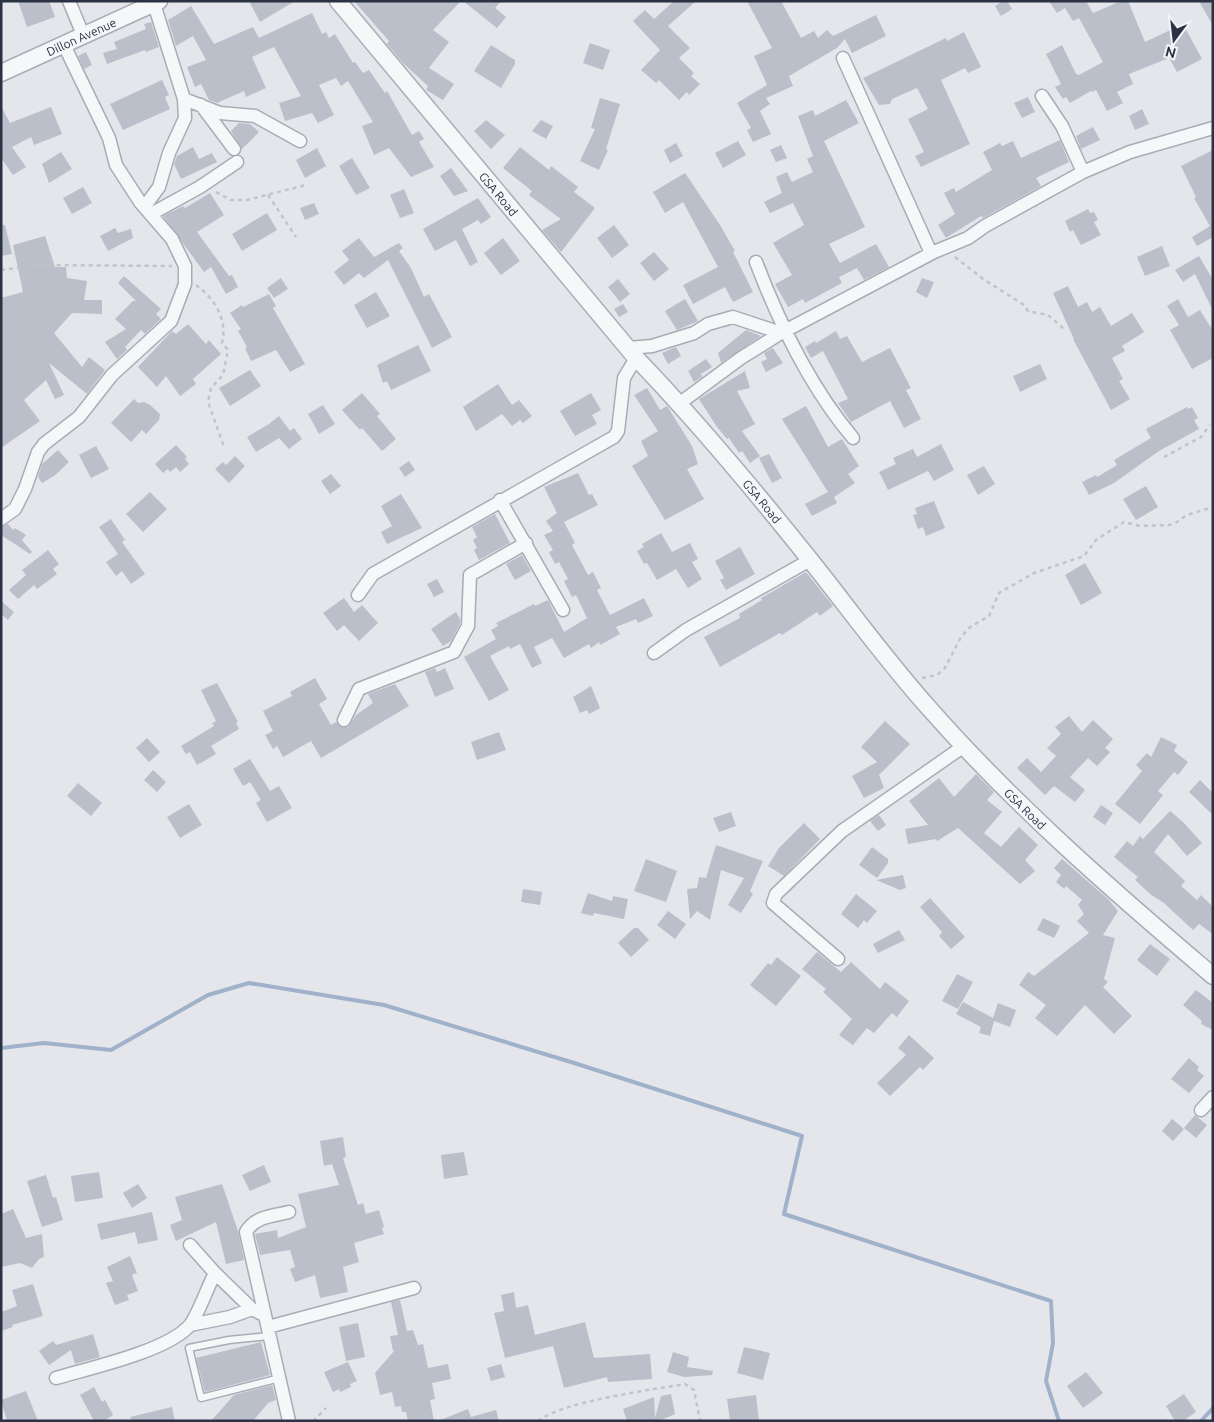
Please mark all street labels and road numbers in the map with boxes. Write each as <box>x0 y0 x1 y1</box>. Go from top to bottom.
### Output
street label: Dillon Avenue <box>44 15 118 58</box>
street label: GSA Road <box>477 169 521 218</box>
street label: GSA Road <box>741 477 784 525</box>
street label: GSA Road <box>1002 786 1049 831</box>

